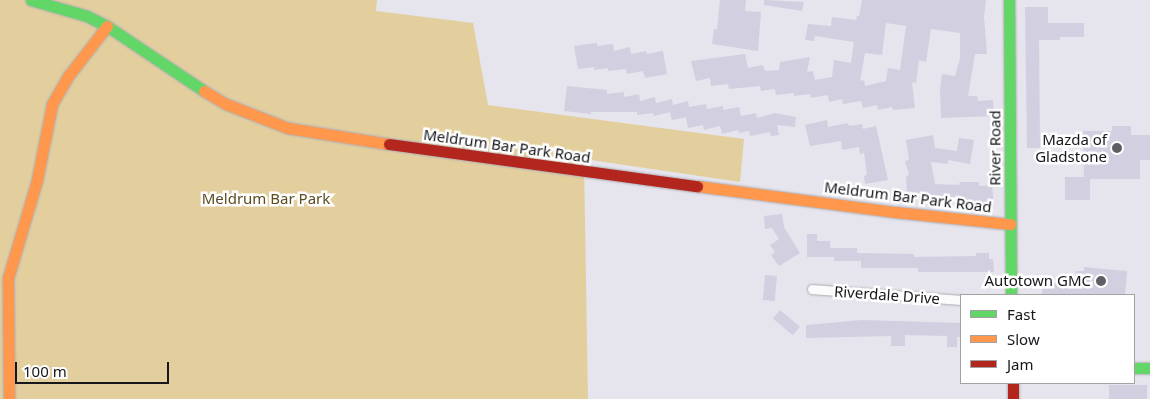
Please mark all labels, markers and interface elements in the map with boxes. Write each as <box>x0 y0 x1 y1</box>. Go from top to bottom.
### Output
street label: River Road <box>986 110 1004 186</box>
street label: Meldrum Bar Park Road <box>422 125 592 167</box>
place label: Mazda of Gladstone <box>1035 130 1107 165</box>
marker: Mazda of Gladstone <box>1111 142 1123 154</box>
street label: Meldrum Bar Park Road <box>823 178 993 216</box>
park label: Meldrum Bar Park <box>202 190 330 208</box>
place label: Autotown GMC <box>985 272 1091 290</box>
marker: Autotown GMC <box>1095 275 1107 287</box>
street label: Riverdale Drive <box>833 282 941 308</box>
legend <box>960 294 1135 384</box>
text: Fast <box>1007 304 1036 324</box>
text: Slow <box>1007 329 1040 349</box>
scale bar <box>18 352 171 384</box>
text: Jam <box>1007 354 1034 374</box>
text: 100 m <box>23 361 67 381</box>

